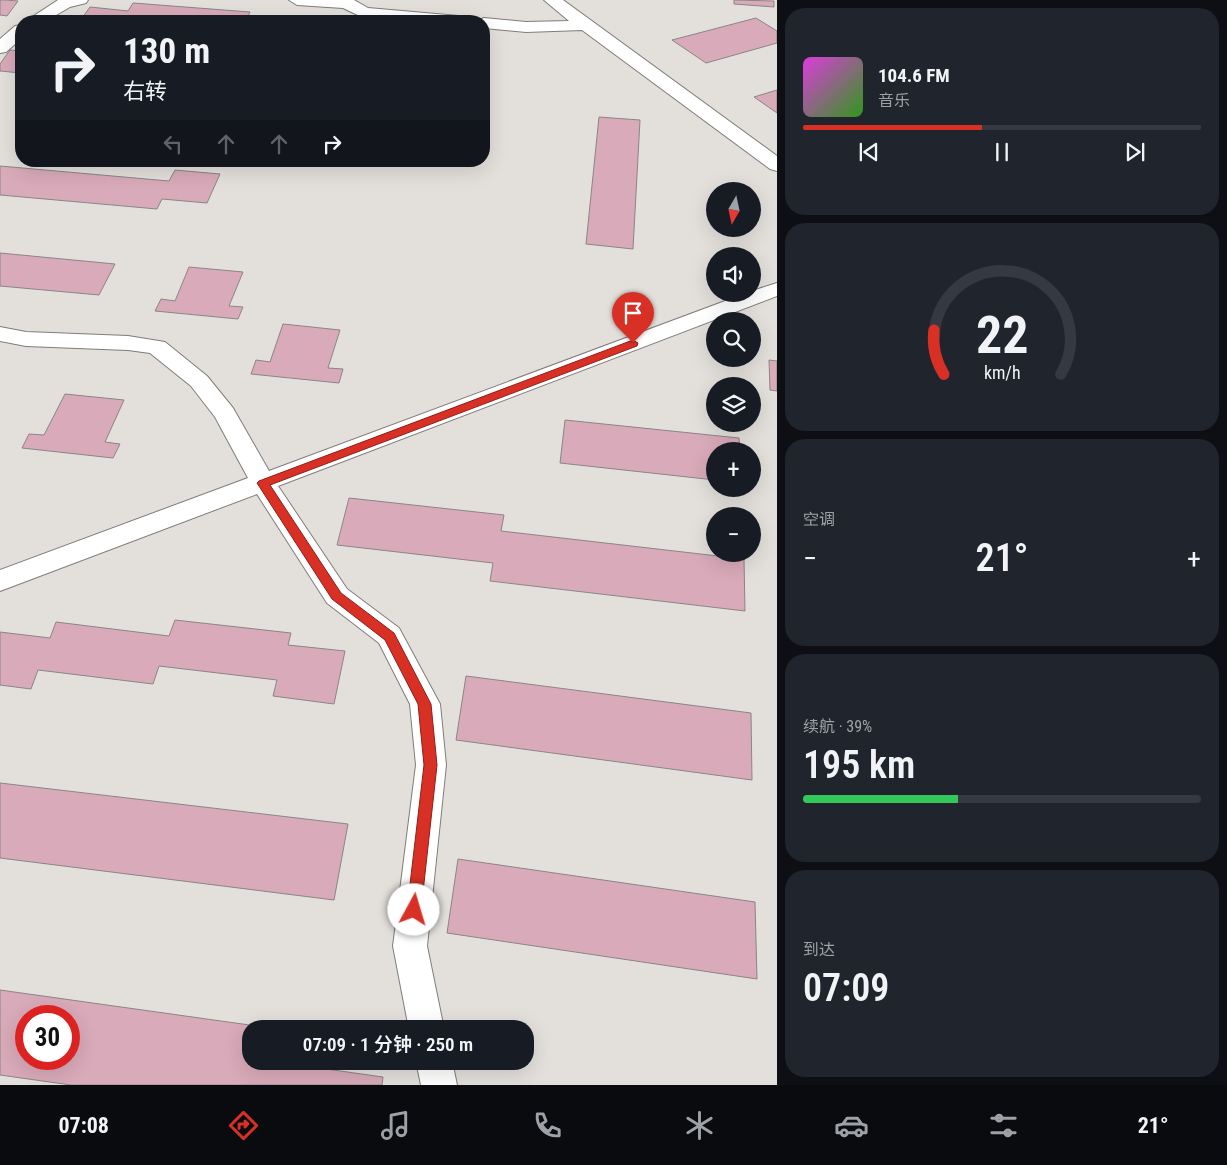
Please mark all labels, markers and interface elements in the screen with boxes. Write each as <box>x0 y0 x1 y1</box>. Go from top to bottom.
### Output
text: 130 m <box>123 31 210 72</box>
icon: right <box>40 35 105 100</box>
text: 104.6 FM <box>878 64 950 87</box>
text: 右转 <box>123 79 167 104</box>
text: 音乐 <box>878 91 910 110</box>
icon: left <box>159 130 187 158</box>
icon: ahead <box>212 130 240 158</box>
icon: ahead <box>265 130 293 158</box>
icon: right <box>318 130 346 158</box>
icon: previous <box>855 138 883 166</box>
icon: pause <box>988 138 1016 166</box>
icon: next <box>1121 138 1149 166</box>
north arrow <box>706 182 761 238</box>
map controls <box>706 182 761 562</box>
button: sound <box>706 247 761 302</box>
pin <box>612 292 654 343</box>
icon: arrive <box>619 299 647 327</box>
text: 22 <box>976 305 1028 366</box>
button: search <box>706 312 761 367</box>
text: km/h <box>984 362 1020 383</box>
button: layers <box>706 377 761 432</box>
button: + <box>706 442 761 497</box>
button: − <box>706 507 761 562</box>
text: 空调 <box>803 510 835 529</box>
text: 21° <box>976 536 1028 580</box>
text: − <box>803 542 817 575</box>
text: + <box>1187 542 1201 575</box>
text: 续航 · 39% <box>803 717 872 736</box>
text: 195 km <box>803 743 915 787</box>
position arrow <box>387 883 439 935</box>
text: 到达 <box>803 940 835 959</box>
text: 07:09 <box>803 966 889 1010</box>
speed limit sign: 30 <box>15 1005 80 1070</box>
text: 07:09 · 1 分钟 · 250 m <box>303 1033 473 1056</box>
icon: directions <box>226 1108 261 1143</box>
icon: music <box>378 1108 413 1143</box>
icon: phone <box>530 1108 565 1143</box>
icon: climate <box>682 1108 717 1143</box>
icon: car <box>834 1108 869 1143</box>
icon: filters <box>986 1108 1021 1143</box>
text: 07:08 <box>58 1113 109 1138</box>
text: 21° <box>1138 1113 1168 1138</box>

